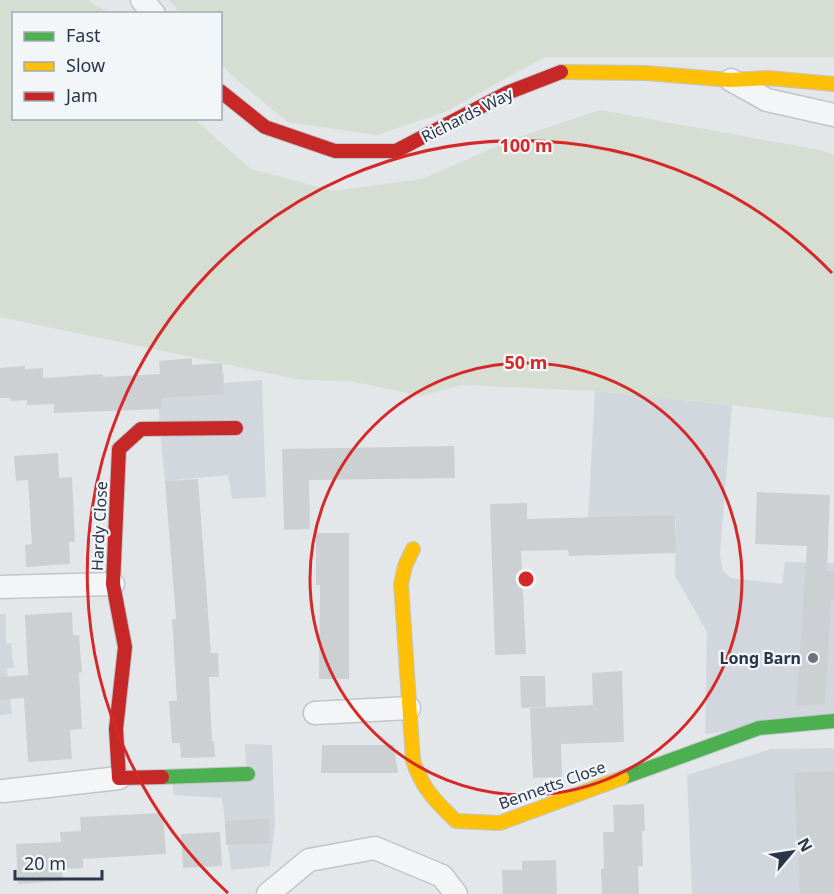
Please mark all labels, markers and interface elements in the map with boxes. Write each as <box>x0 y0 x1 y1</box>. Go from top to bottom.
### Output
legend <box>12 12 222 120</box>
text: Fast <box>66 23 101 47</box>
text: Slow <box>66 53 105 77</box>
street label: Richards Way <box>417 82 517 148</box>
text: Jam <box>64 83 98 107</box>
text: 100 m <box>499 133 553 157</box>
text: 50 m <box>505 350 547 374</box>
street label: Hardy Close <box>86 481 112 571</box>
centre of rings <box>516 569 536 589</box>
place label: Long Barn <box>720 647 801 669</box>
marker: Long Barn <box>806 651 820 665</box>
street label: Bennetts Close <box>496 755 608 815</box>
north arrow <box>762 822 822 882</box>
text: N <box>792 834 818 856</box>
scale bar <box>15 843 102 881</box>
text: 20 m <box>24 851 66 875</box>

